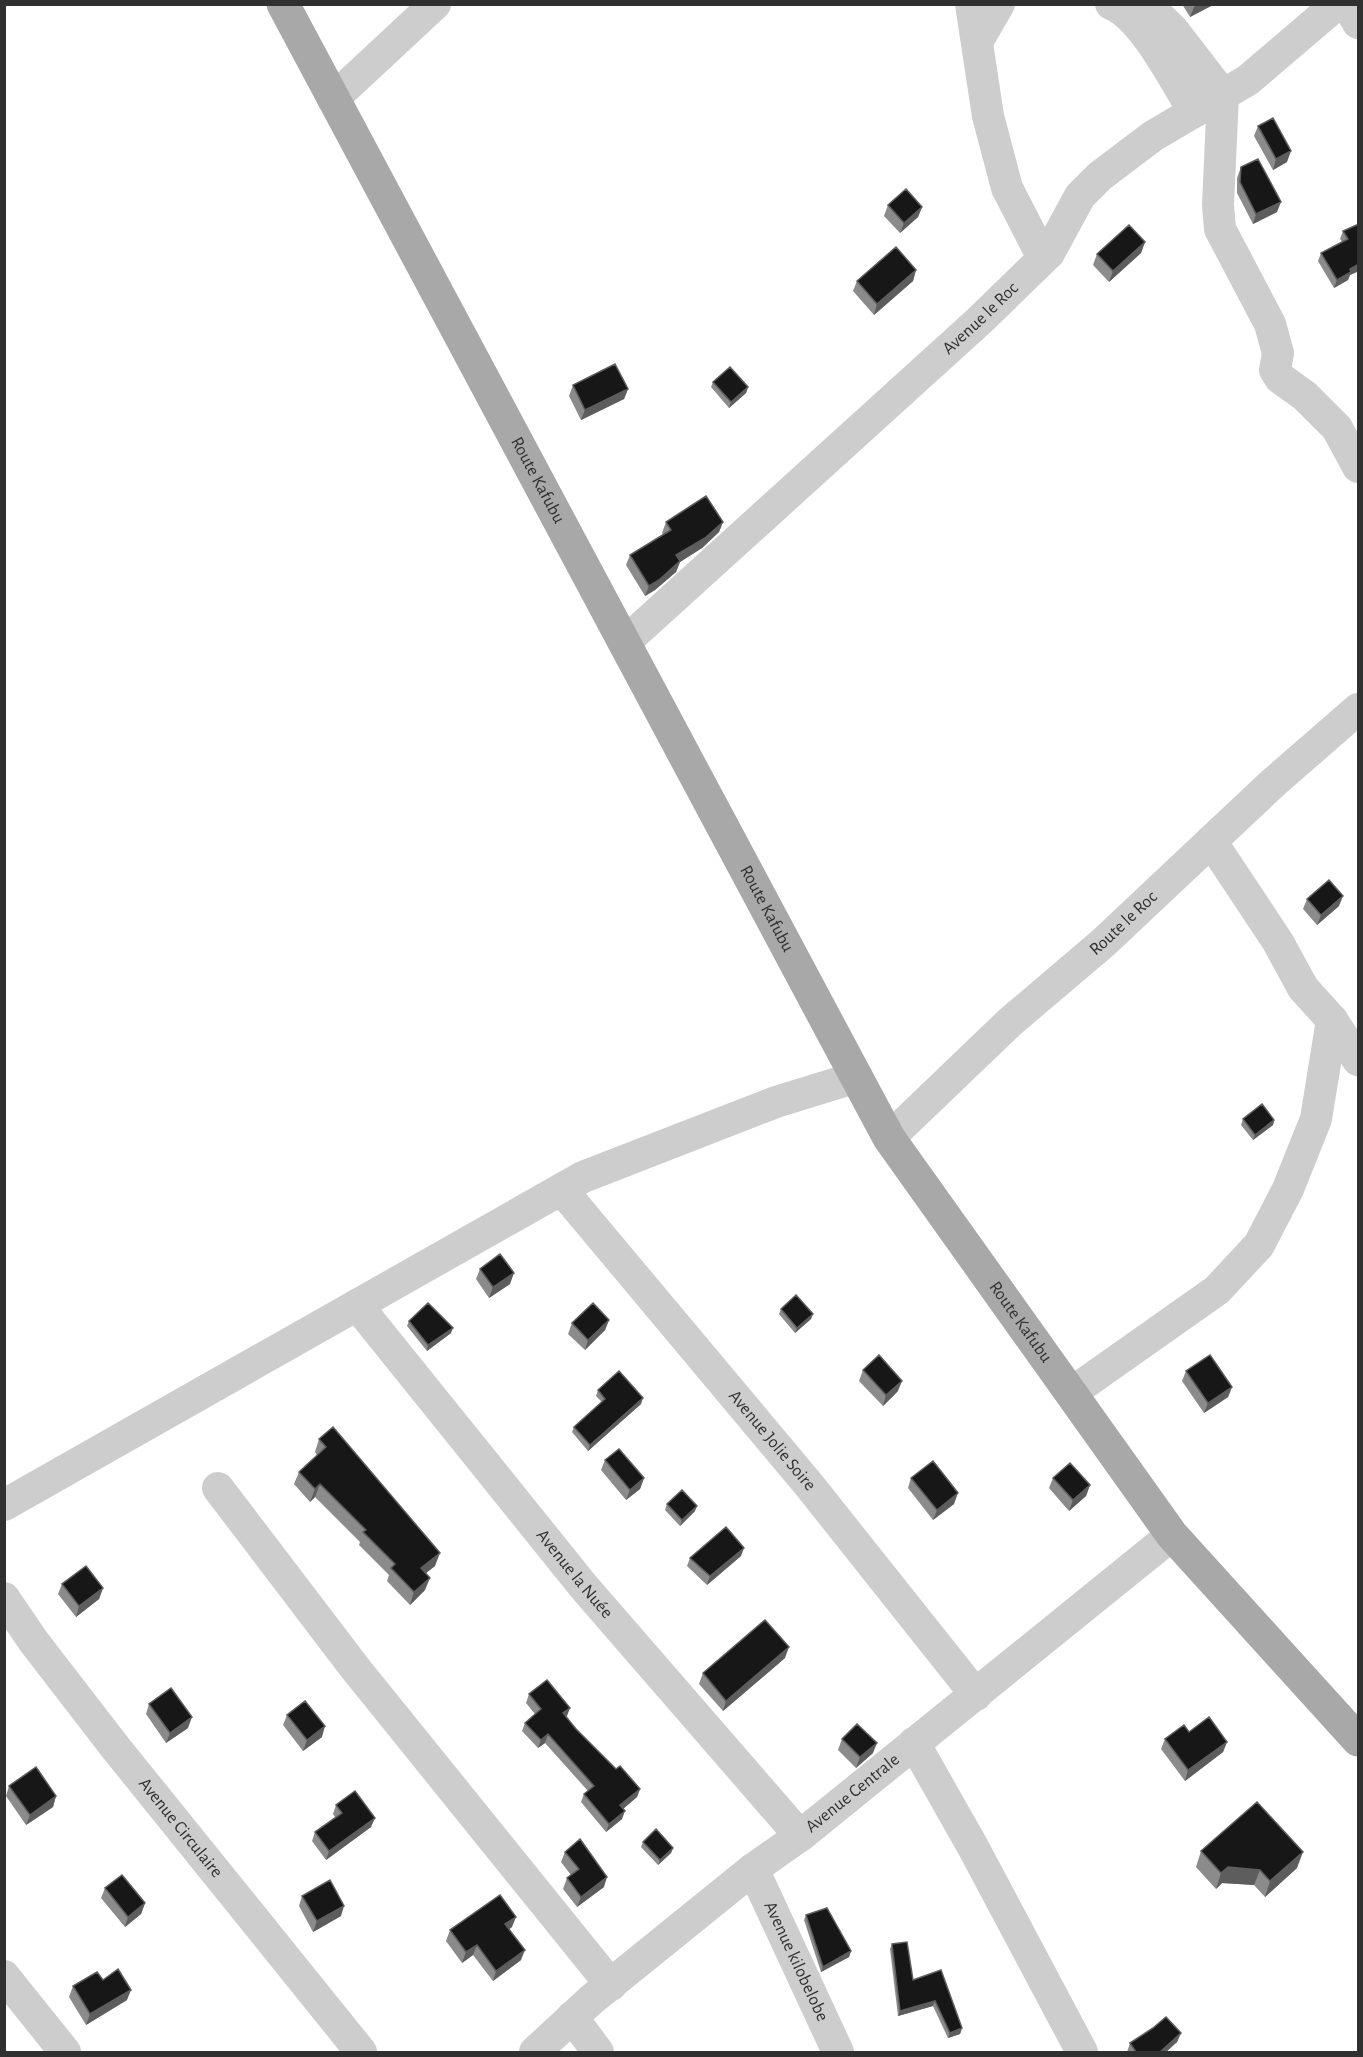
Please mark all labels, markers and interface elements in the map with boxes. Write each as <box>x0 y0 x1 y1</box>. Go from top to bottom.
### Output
street label: Avenue le Roc <box>939 279 1022 358</box>
street label: Route Kafubu <box>507 434 568 526</box>
street label: Route Kafubu <box>736 863 797 955</box>
street label: Route le Roc <box>1086 888 1161 959</box>
street label: Route Kafubu <box>985 1278 1055 1366</box>
street label: Avenue Jolie Soire <box>725 1387 819 1494</box>
street label: Avenue la Nuée <box>533 1526 616 1622</box>
street label: Avenue Centrale <box>803 1750 903 1836</box>
street label: Avenue Circulaire <box>135 1775 226 1881</box>
street label: Avenue kilobelobe <box>760 1899 831 2024</box>

